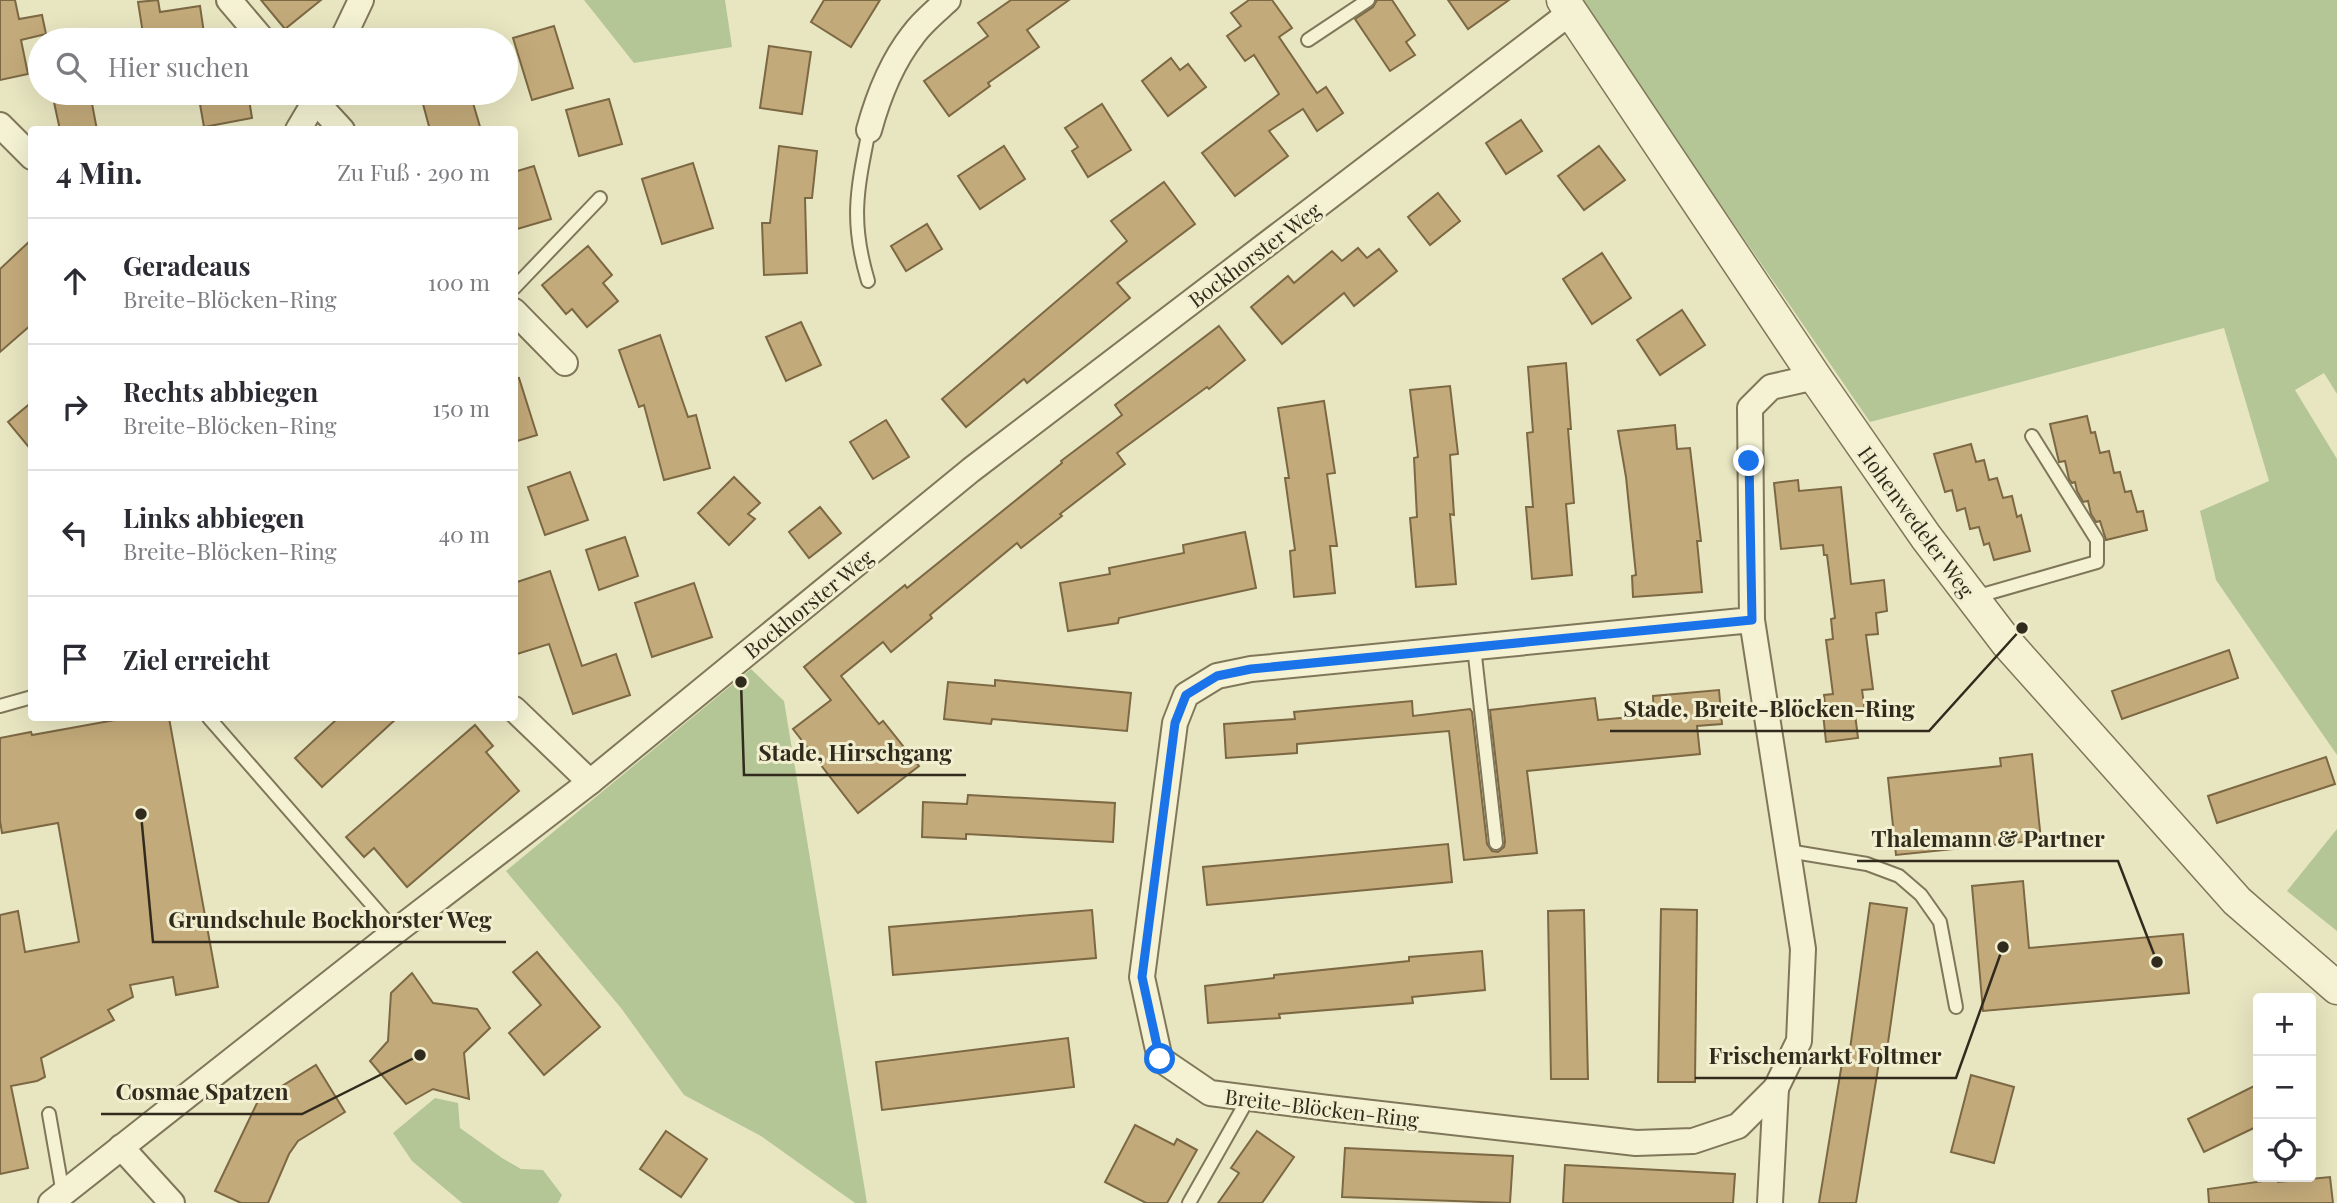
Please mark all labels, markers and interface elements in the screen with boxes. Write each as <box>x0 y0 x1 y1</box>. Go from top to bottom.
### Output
search box <box>28 28 518 105</box>
icon: search <box>52 48 90 86</box>
text: Hier suchen <box>108 49 249 84</box>
text: 4 Min. <box>56 152 142 192</box>
text: Zu Fuß · 290 m <box>337 156 490 187</box>
street label: Bockhorster Weg <box>1182 195 1326 313</box>
text: Geradeaus <box>123 248 251 283</box>
icon: ahead <box>56 262 94 300</box>
text: 100 m <box>428 266 490 297</box>
text: Breite-Blöcken-Ring <box>123 283 337 314</box>
text: Rechts abbiegen <box>123 374 318 409</box>
icon: right <box>56 388 94 426</box>
text: 150 m <box>432 392 490 423</box>
text: Breite-Blöcken-Ring <box>123 409 337 440</box>
street label: Hohenwedeler Weg <box>1853 440 1981 602</box>
route end <box>1733 445 1764 476</box>
text: Links abbiegen <box>123 500 304 535</box>
icon: left <box>56 514 94 552</box>
text: 40 m <box>439 518 490 549</box>
text: Breite-Blöcken-Ring <box>123 535 337 566</box>
street label: Bockhorster Weg <box>737 542 879 664</box>
icon: arrive <box>56 640 94 678</box>
text: Ziel erreicht <box>123 642 270 677</box>
callout: Stade, Breite-Blöcken-Ring <box>1610 687 1929 731</box>
text: Stade, Breite-Blöcken-Ring <box>1623 692 1915 723</box>
callout: Stade, Hirschgang <box>744 731 966 775</box>
text: Stade, Hirschgang <box>758 736 952 767</box>
callout: Thalemann & Partner <box>1857 817 2118 861</box>
text: Thalemann & Partner <box>1871 822 2105 853</box>
callout: Grundschule Bockhorster Weg <box>153 898 506 942</box>
text: Grundschule Bockhorster Weg <box>168 903 492 934</box>
map controls <box>2253 993 2316 1182</box>
button: + <box>2253 993 2316 1056</box>
callout: Frischemarkt Foltmer <box>1695 1034 1956 1078</box>
text: Frischemarkt Foltmer <box>1709 1039 1942 1070</box>
route start <box>1144 1043 1175 1074</box>
button: − <box>2253 1056 2316 1119</box>
callout: Cosmae Spatzen <box>101 1070 302 1114</box>
text: Cosmae Spatzen <box>115 1075 289 1106</box>
street label: Breite-Blöcken-Ring <box>1223 1081 1421 1133</box>
button: locate <box>2253 1119 2316 1182</box>

